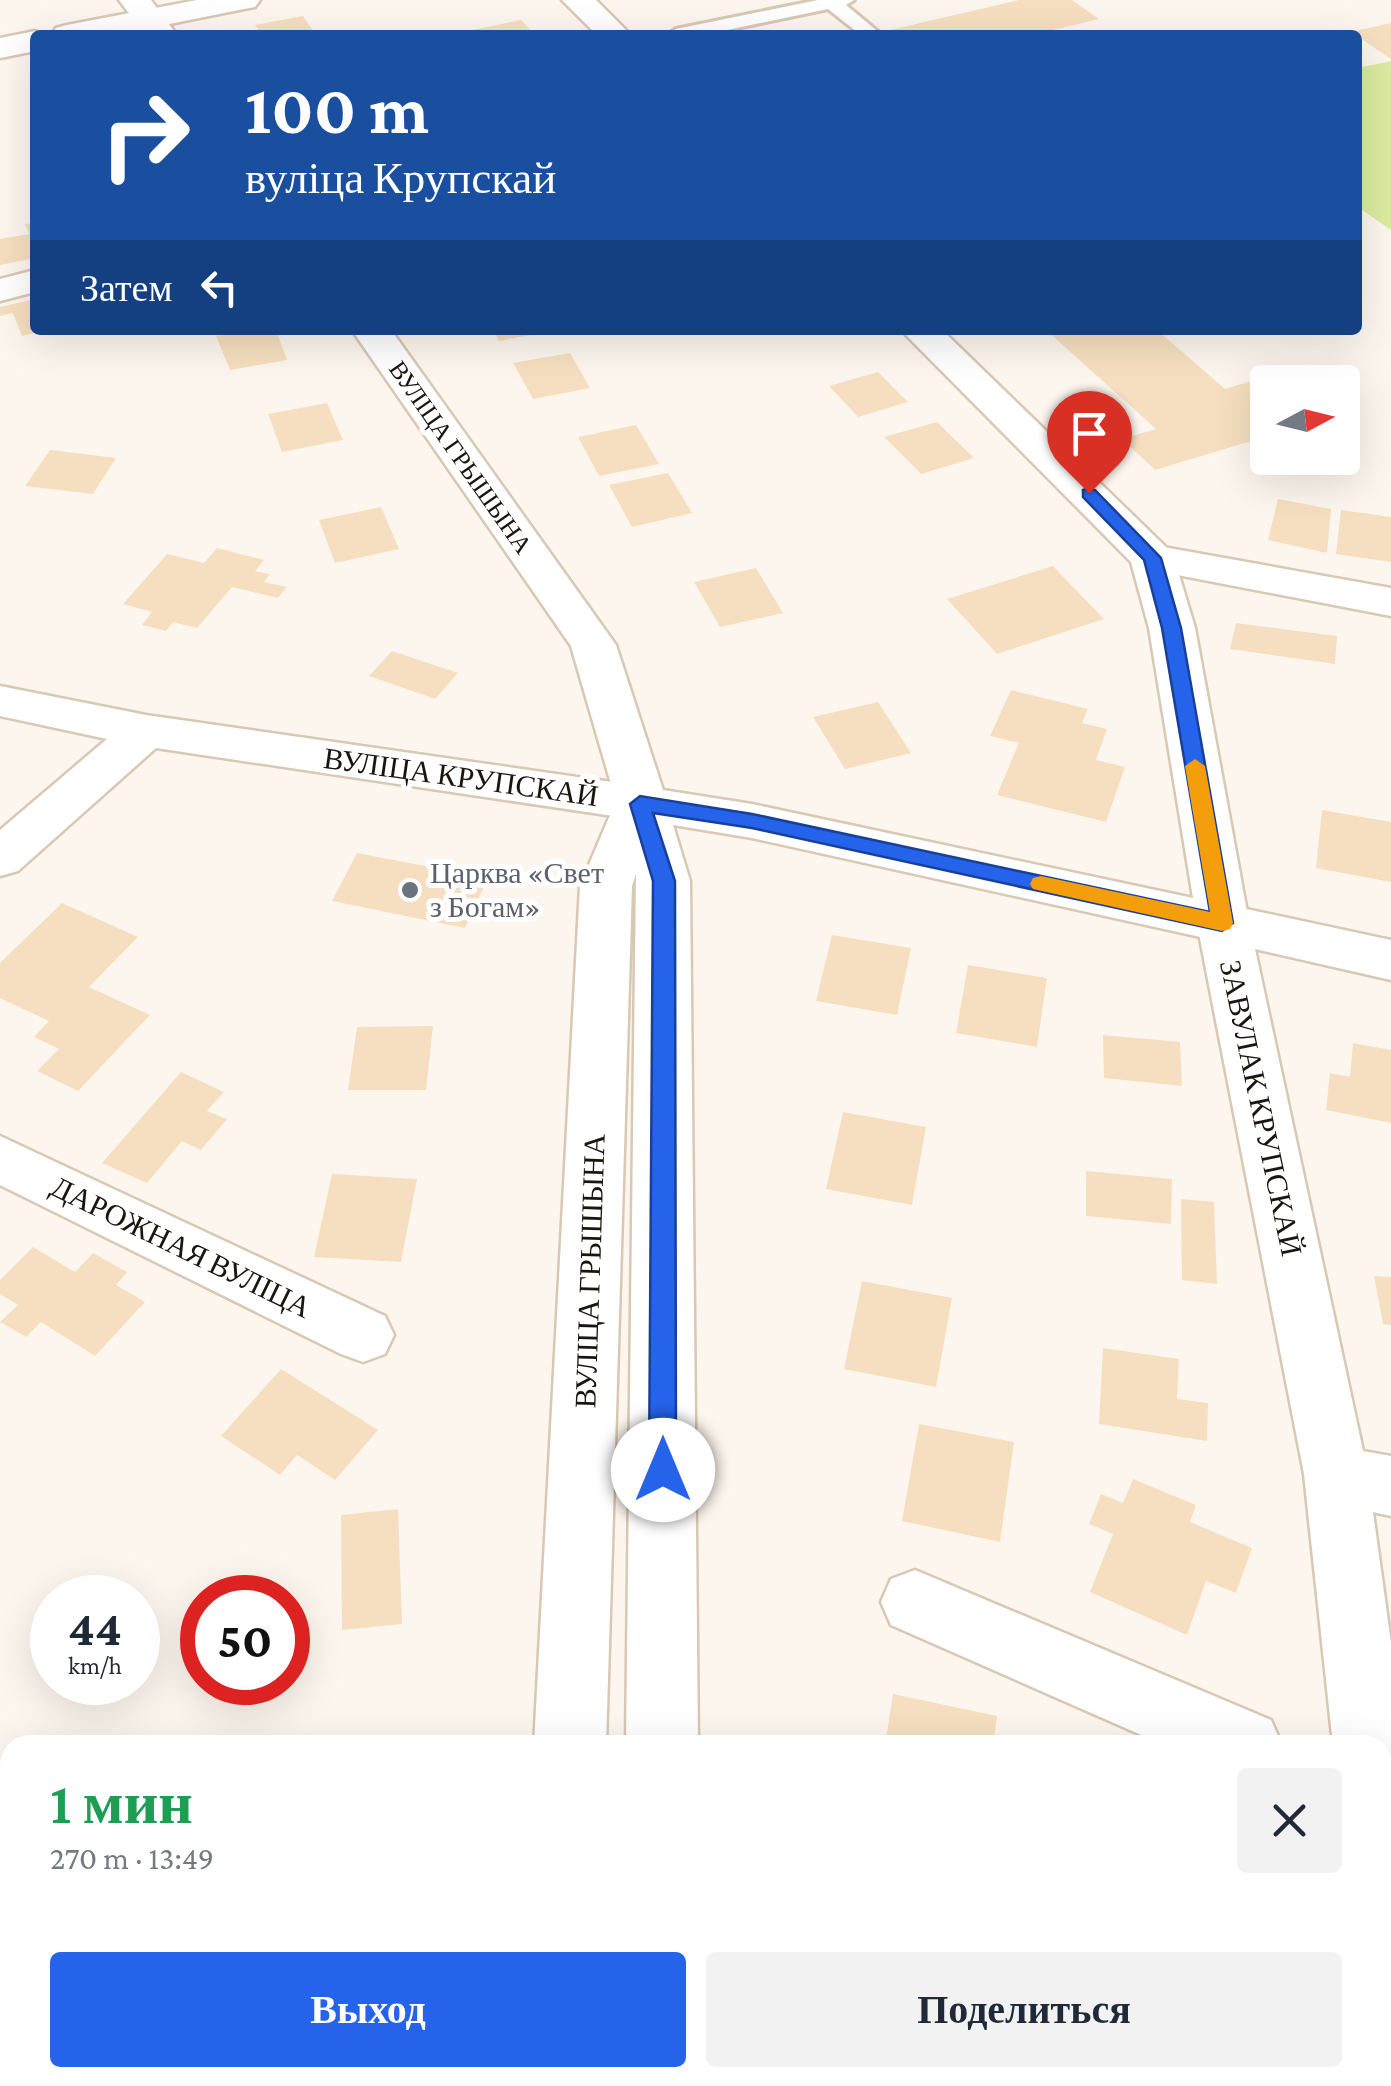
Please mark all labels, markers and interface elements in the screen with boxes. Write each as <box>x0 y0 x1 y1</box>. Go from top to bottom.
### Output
icon: right <box>80 70 210 200</box>
text: 100 m <box>245 70 429 148</box>
text: вуліца Крупскай <box>245 153 556 203</box>
icon: left <box>192 260 247 315</box>
text: Затем <box>80 267 172 309</box>
street label: ВУЛІЦА ГРЫШЫНА <box>384 356 537 559</box>
north arrow <box>1250 365 1360 475</box>
map controls <box>1250 365 1360 475</box>
pin <box>1047 391 1132 494</box>
icon: arrive <box>1062 406 1117 461</box>
street label: ВУЛІЦА КРУПСКАЙ <box>322 741 600 812</box>
place label: Царква «Свет з Богам» <box>430 856 604 923</box>
marker: Царква «Свет з Богам» <box>399 879 421 901</box>
street label: ЗАВУЛАК КРУПСКАЙ <box>1214 957 1309 1259</box>
street label: ВУЛІЦА ГРЫШЫНА <box>568 1133 611 1409</box>
street label: ДАРОЖНАЯ ВУЛІЦА <box>46 1169 317 1324</box>
position arrow <box>611 1418 715 1522</box>
speed limit sign: 50 <box>180 1575 310 1705</box>
text: 44 <box>68 1600 122 1656</box>
text: km/h <box>68 1652 122 1679</box>
button: close <box>1237 1768 1342 1873</box>
text: 1 мин <box>50 1769 193 1836</box>
text: 270 m · 13:49 <box>50 1840 214 1876</box>
button: Выход <box>50 1952 686 2067</box>
button: Поделиться <box>706 1952 1342 2067</box>

